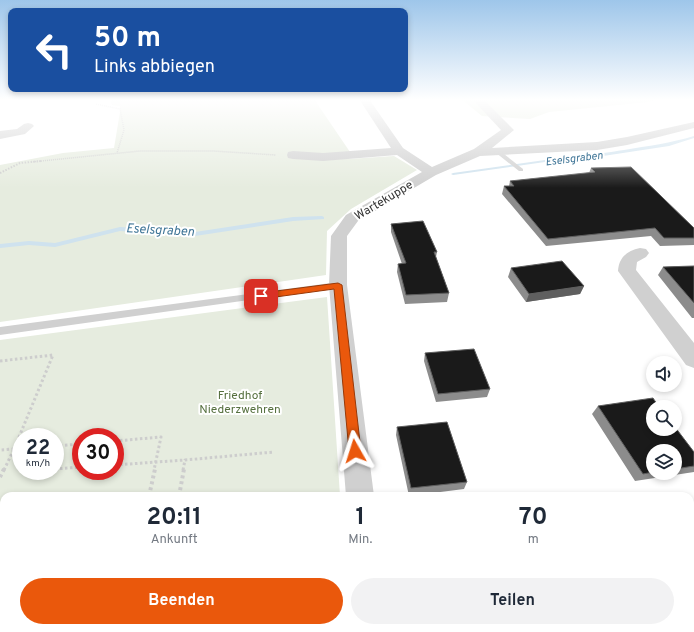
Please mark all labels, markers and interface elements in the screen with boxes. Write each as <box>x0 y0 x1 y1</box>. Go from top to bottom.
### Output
text: 50 m <box>94 21 161 57</box>
icon: left <box>28 24 80 76</box>
text: Links abbiegen <box>94 56 215 79</box>
water label: Eselsgraben <box>544 149 604 169</box>
street label: Wartekuppe <box>352 177 416 225</box>
water label: Eselsgraben <box>125 221 195 241</box>
pin <box>244 279 278 313</box>
icon: arrive <box>250 285 272 307</box>
map controls <box>646 356 682 480</box>
button: sound <box>646 356 682 392</box>
park label: Friedhof Niederzwehren <box>199 388 281 418</box>
button: search <box>646 400 682 436</box>
speed limit sign: 30 <box>72 428 124 480</box>
position arrow <box>334 430 376 472</box>
text: 22 <box>26 436 50 462</box>
button: layers <box>646 444 682 480</box>
text: km/h <box>26 457 50 470</box>
text: 20:11 <box>146 503 202 533</box>
text: 1 <box>356 503 365 533</box>
text: 70 <box>519 503 548 533</box>
text: Ankunft <box>151 532 198 548</box>
text: Min. <box>348 532 372 548</box>
text: m <box>528 532 539 548</box>
button: Beenden <box>20 578 343 624</box>
button: Teilen <box>351 578 674 624</box>

